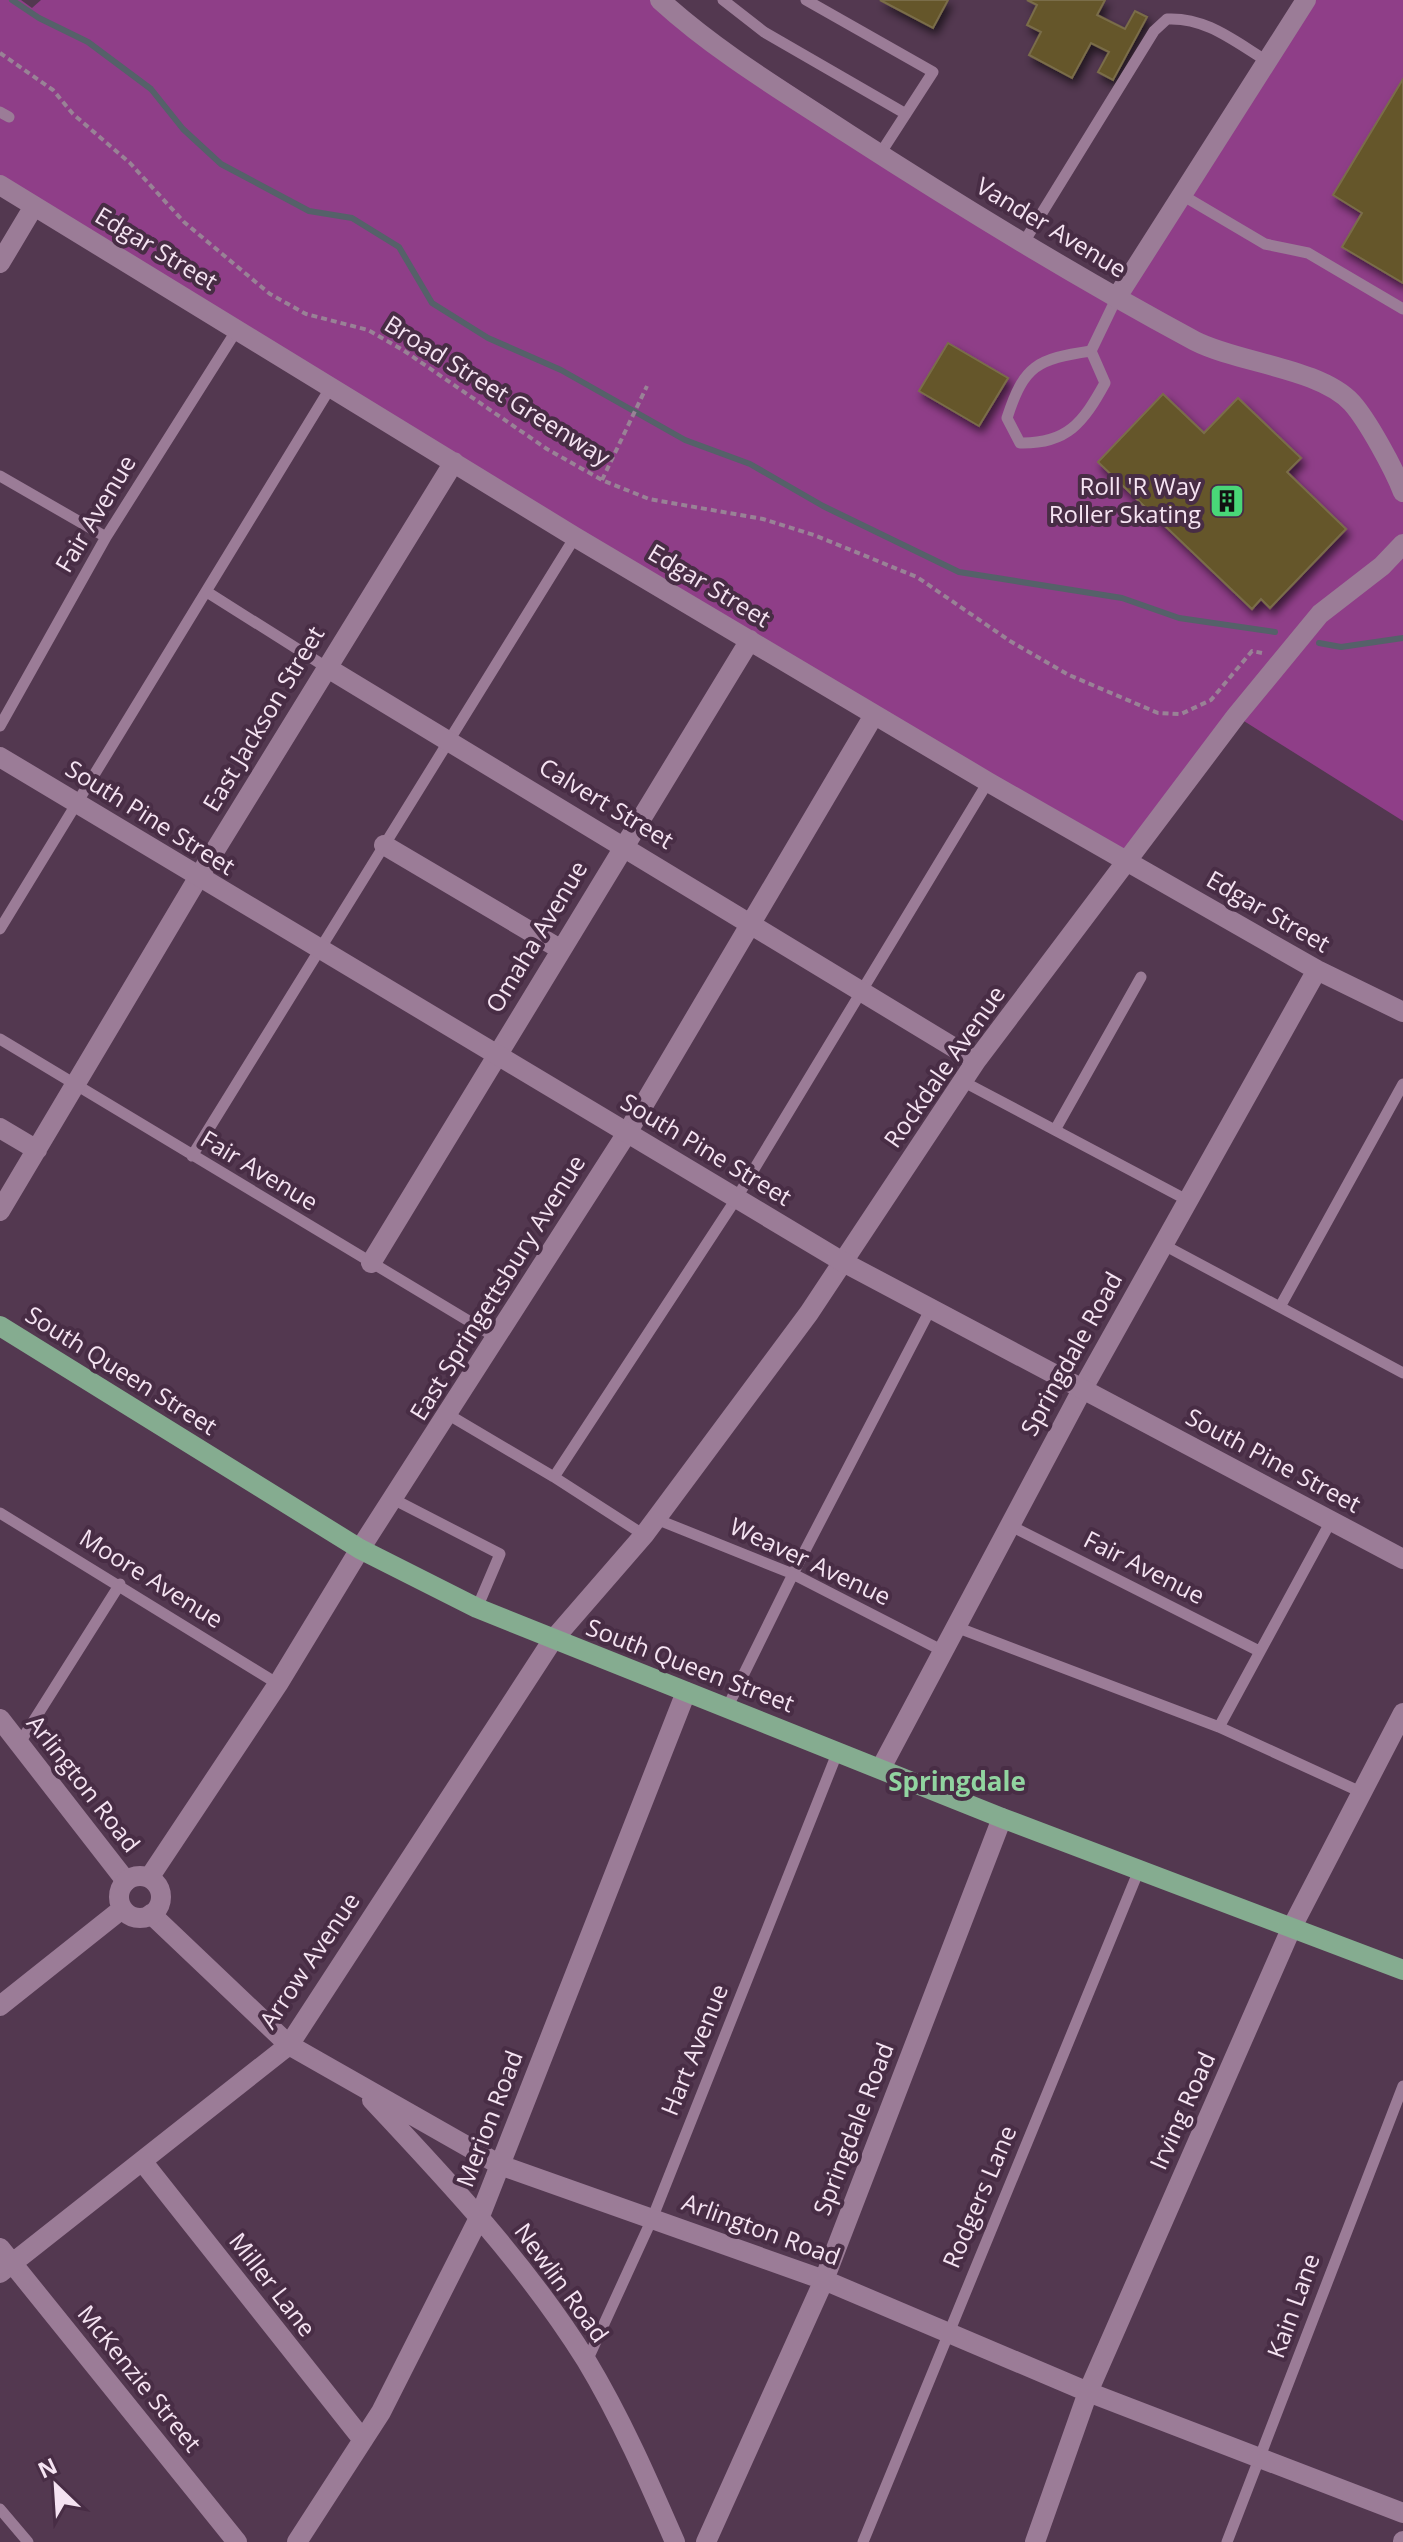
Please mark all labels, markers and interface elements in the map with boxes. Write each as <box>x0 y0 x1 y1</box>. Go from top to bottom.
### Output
street label: Vander Avenue <box>970 169 1133 285</box>
street label: Edgar Street <box>89 198 224 297</box>
street label: Broad Street Greenway <box>379 307 618 473</box>
street label: Fair Avenue <box>47 448 143 578</box>
place label: Roll 'R Way Roller Skating <box>1049 469 1202 530</box>
building icon: Roll 'R Way Roller Skating <box>1208 482 1246 520</box>
street label: Edgar Street <box>642 535 777 634</box>
street label: East Jackson Street <box>194 619 331 817</box>
street label: Calvert Street <box>533 750 680 856</box>
street label: South Pine Street <box>60 751 242 882</box>
street label: Omaha Avenue <box>477 854 594 1018</box>
street label: Edgar Street <box>1201 862 1337 959</box>
street label: Rockdale Avenue <box>876 979 1012 1154</box>
street label: South Pine Street <box>615 1085 798 1213</box>
street label: Fair Avenue <box>195 1122 325 1218</box>
street label: East Springettsbury Avenue <box>401 1148 592 1426</box>
street label: Springdale Road <box>1012 1265 1129 1441</box>
street label: South Queen Street <box>20 1297 224 1442</box>
street label: South Pine Street <box>1180 1400 1367 1520</box>
street label: Weaver Avenue <box>725 1509 896 1612</box>
street label: Moore Avenue <box>74 1520 230 1635</box>
street label: Fair Avenue <box>1079 1522 1211 1611</box>
street label: South Queen Street <box>582 1610 799 1719</box>
street label: Arlington Road <box>20 1707 148 1859</box>
district label: Springdale <box>888 1763 1026 1799</box>
street label: Arrow Avenue <box>251 1886 367 2035</box>
street label: Hart Avenue <box>652 1979 735 2120</box>
street label: Springdale Road <box>804 2037 901 2220</box>
street label: Merion Road <box>447 2046 530 2191</box>
street label: Irving Road <box>1141 2046 1222 2175</box>
street label: Rodgers Lane <box>934 2120 1024 2273</box>
street label: Arlington Road <box>678 2185 845 2272</box>
street label: Newlin Road <box>508 2216 617 2349</box>
street label: Miller Lane <box>222 2225 324 2343</box>
street label: Kain Lane <box>1258 2249 1327 2362</box>
street label: McKenzie Street <box>71 2298 210 2458</box>
north arrow <box>16 2446 96 2526</box>
text: N <box>33 2450 62 2484</box>

